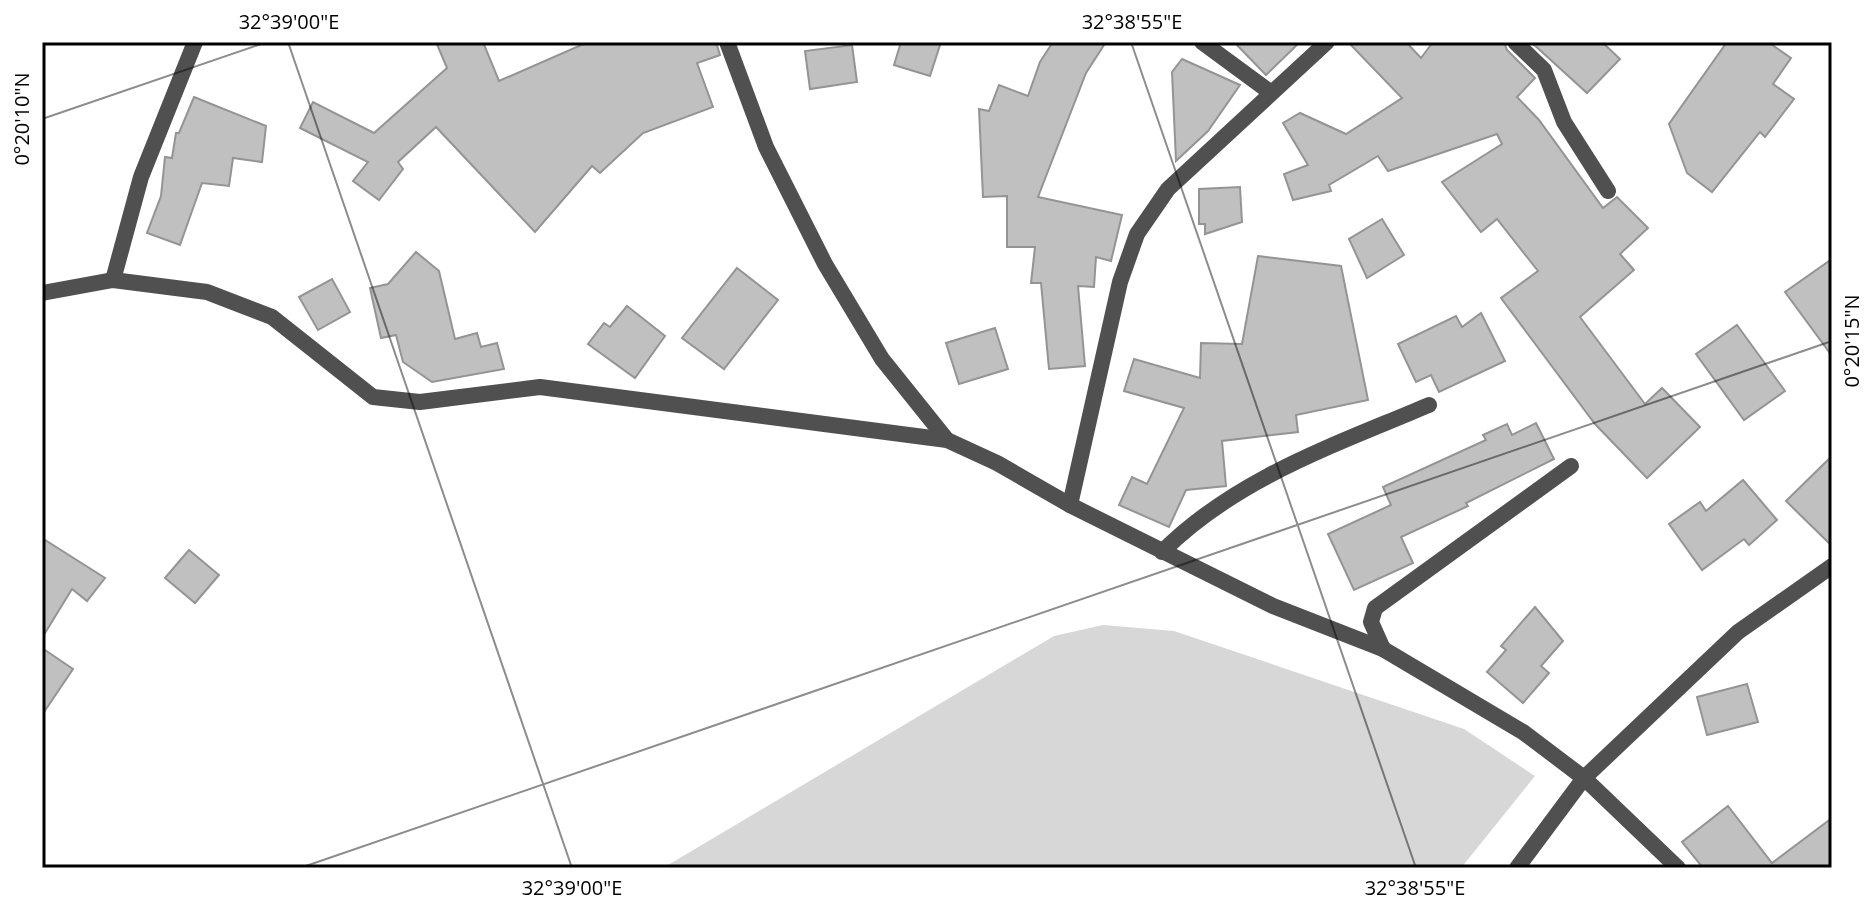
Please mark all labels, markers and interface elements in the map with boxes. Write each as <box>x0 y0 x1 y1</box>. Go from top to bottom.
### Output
text: 32°39'00"E <box>239 8 339 35</box>
text: 32°38'55"E <box>1082 8 1182 35</box>
text: 0°20'10"N <box>8 72 35 166</box>
text: 0°20'15"N <box>1838 294 1865 388</box>
text: 32°39'00"E <box>522 874 622 901</box>
text: 32°38'55"E <box>1365 874 1465 901</box>

